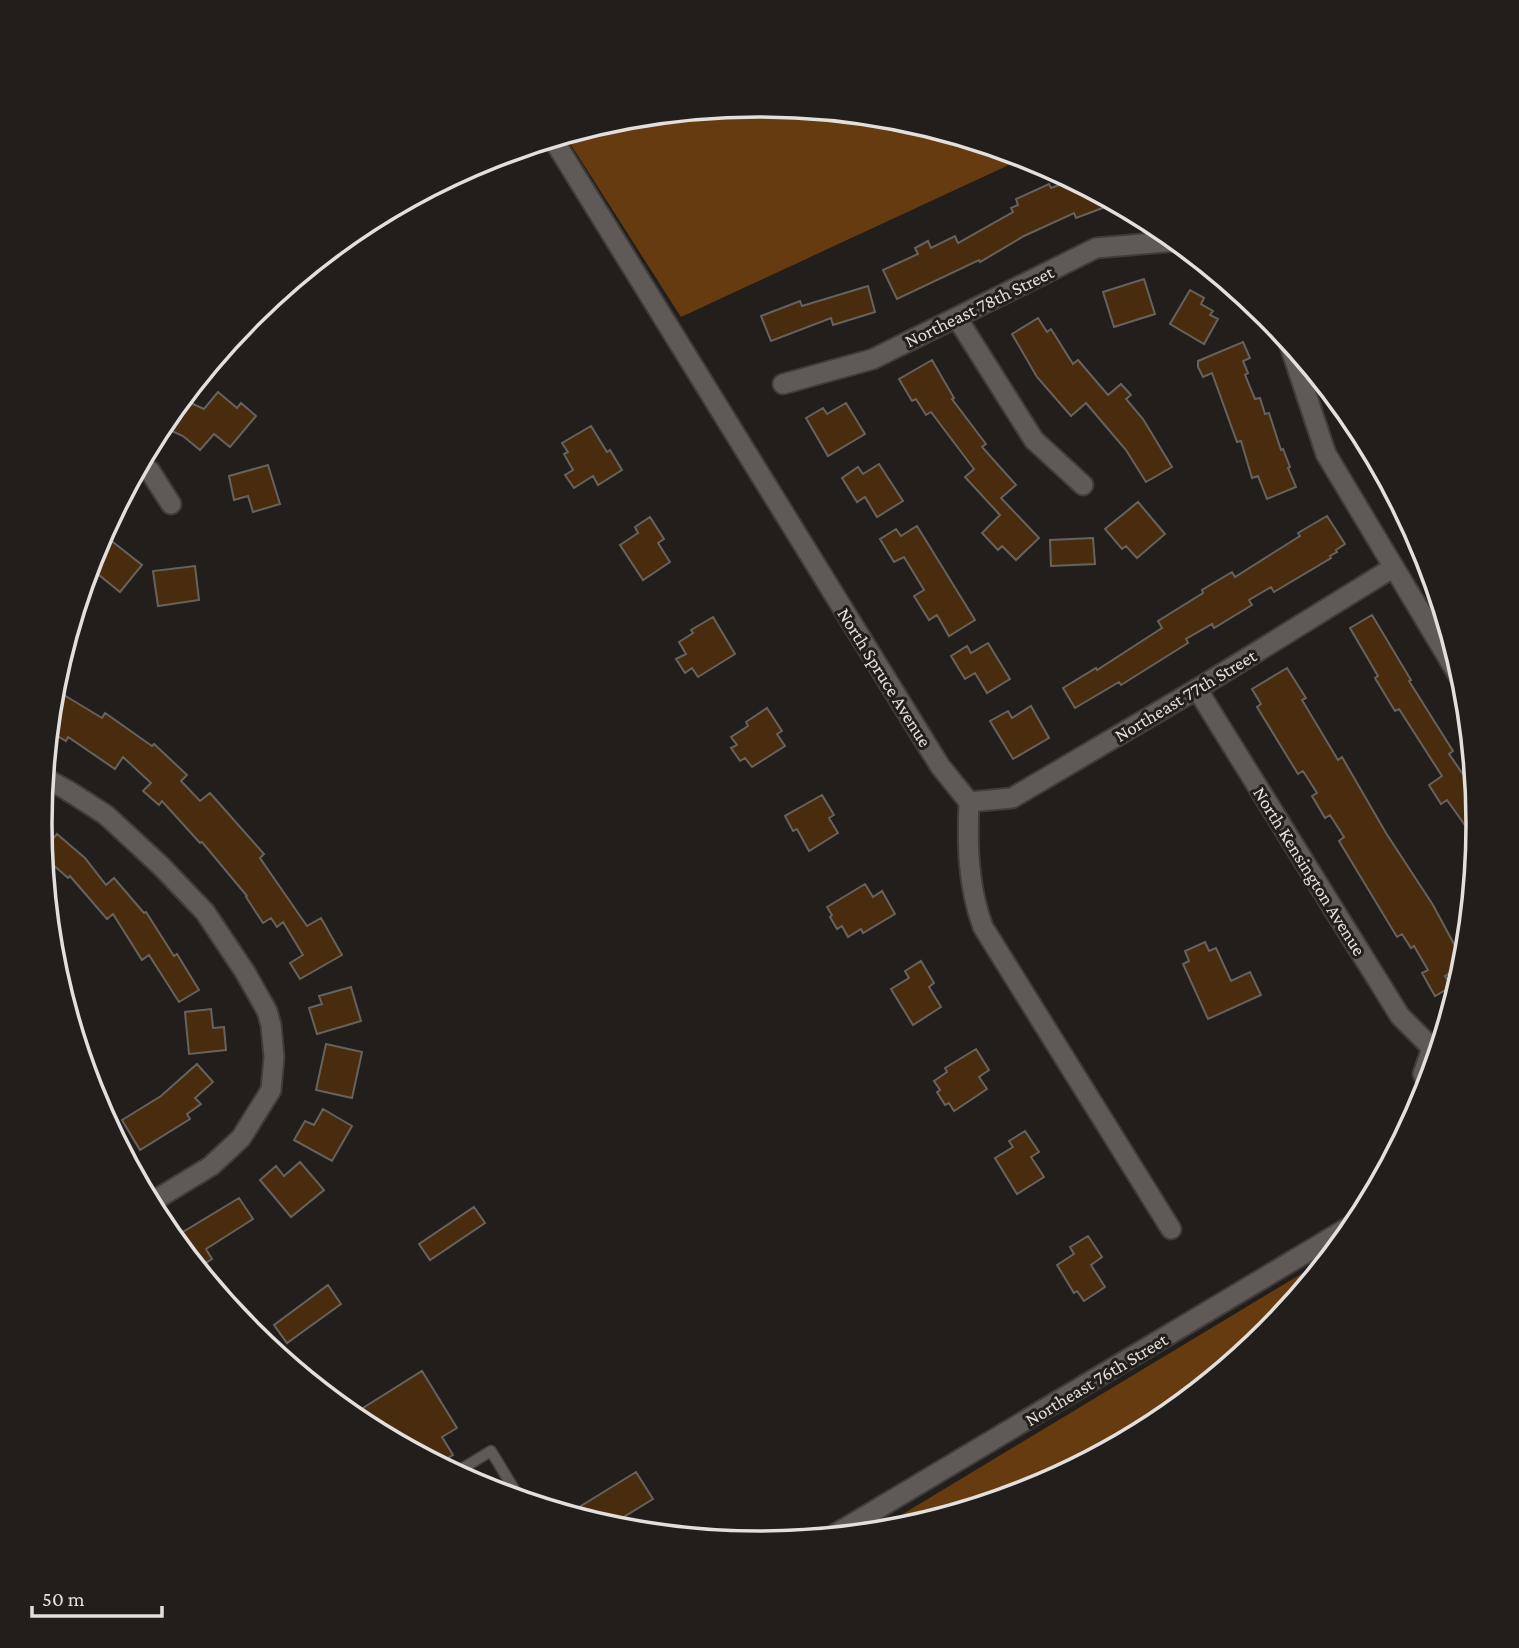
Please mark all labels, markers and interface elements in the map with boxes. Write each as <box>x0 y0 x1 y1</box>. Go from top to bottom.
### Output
street label: Northeast 78th Street <box>901 261 1058 352</box>
street label: North Spruce Avenue <box>833 604 936 751</box>
street label: Northeast 77th Street <box>1111 644 1260 746</box>
street label: North Kensington Avenue <box>1249 783 1370 960</box>
street label: Northeast 76th Street <box>1021 1328 1172 1430</box>
scale bar <box>32 1574 161 1618</box>
text: 50 m <box>42 1587 85 1611</box>

